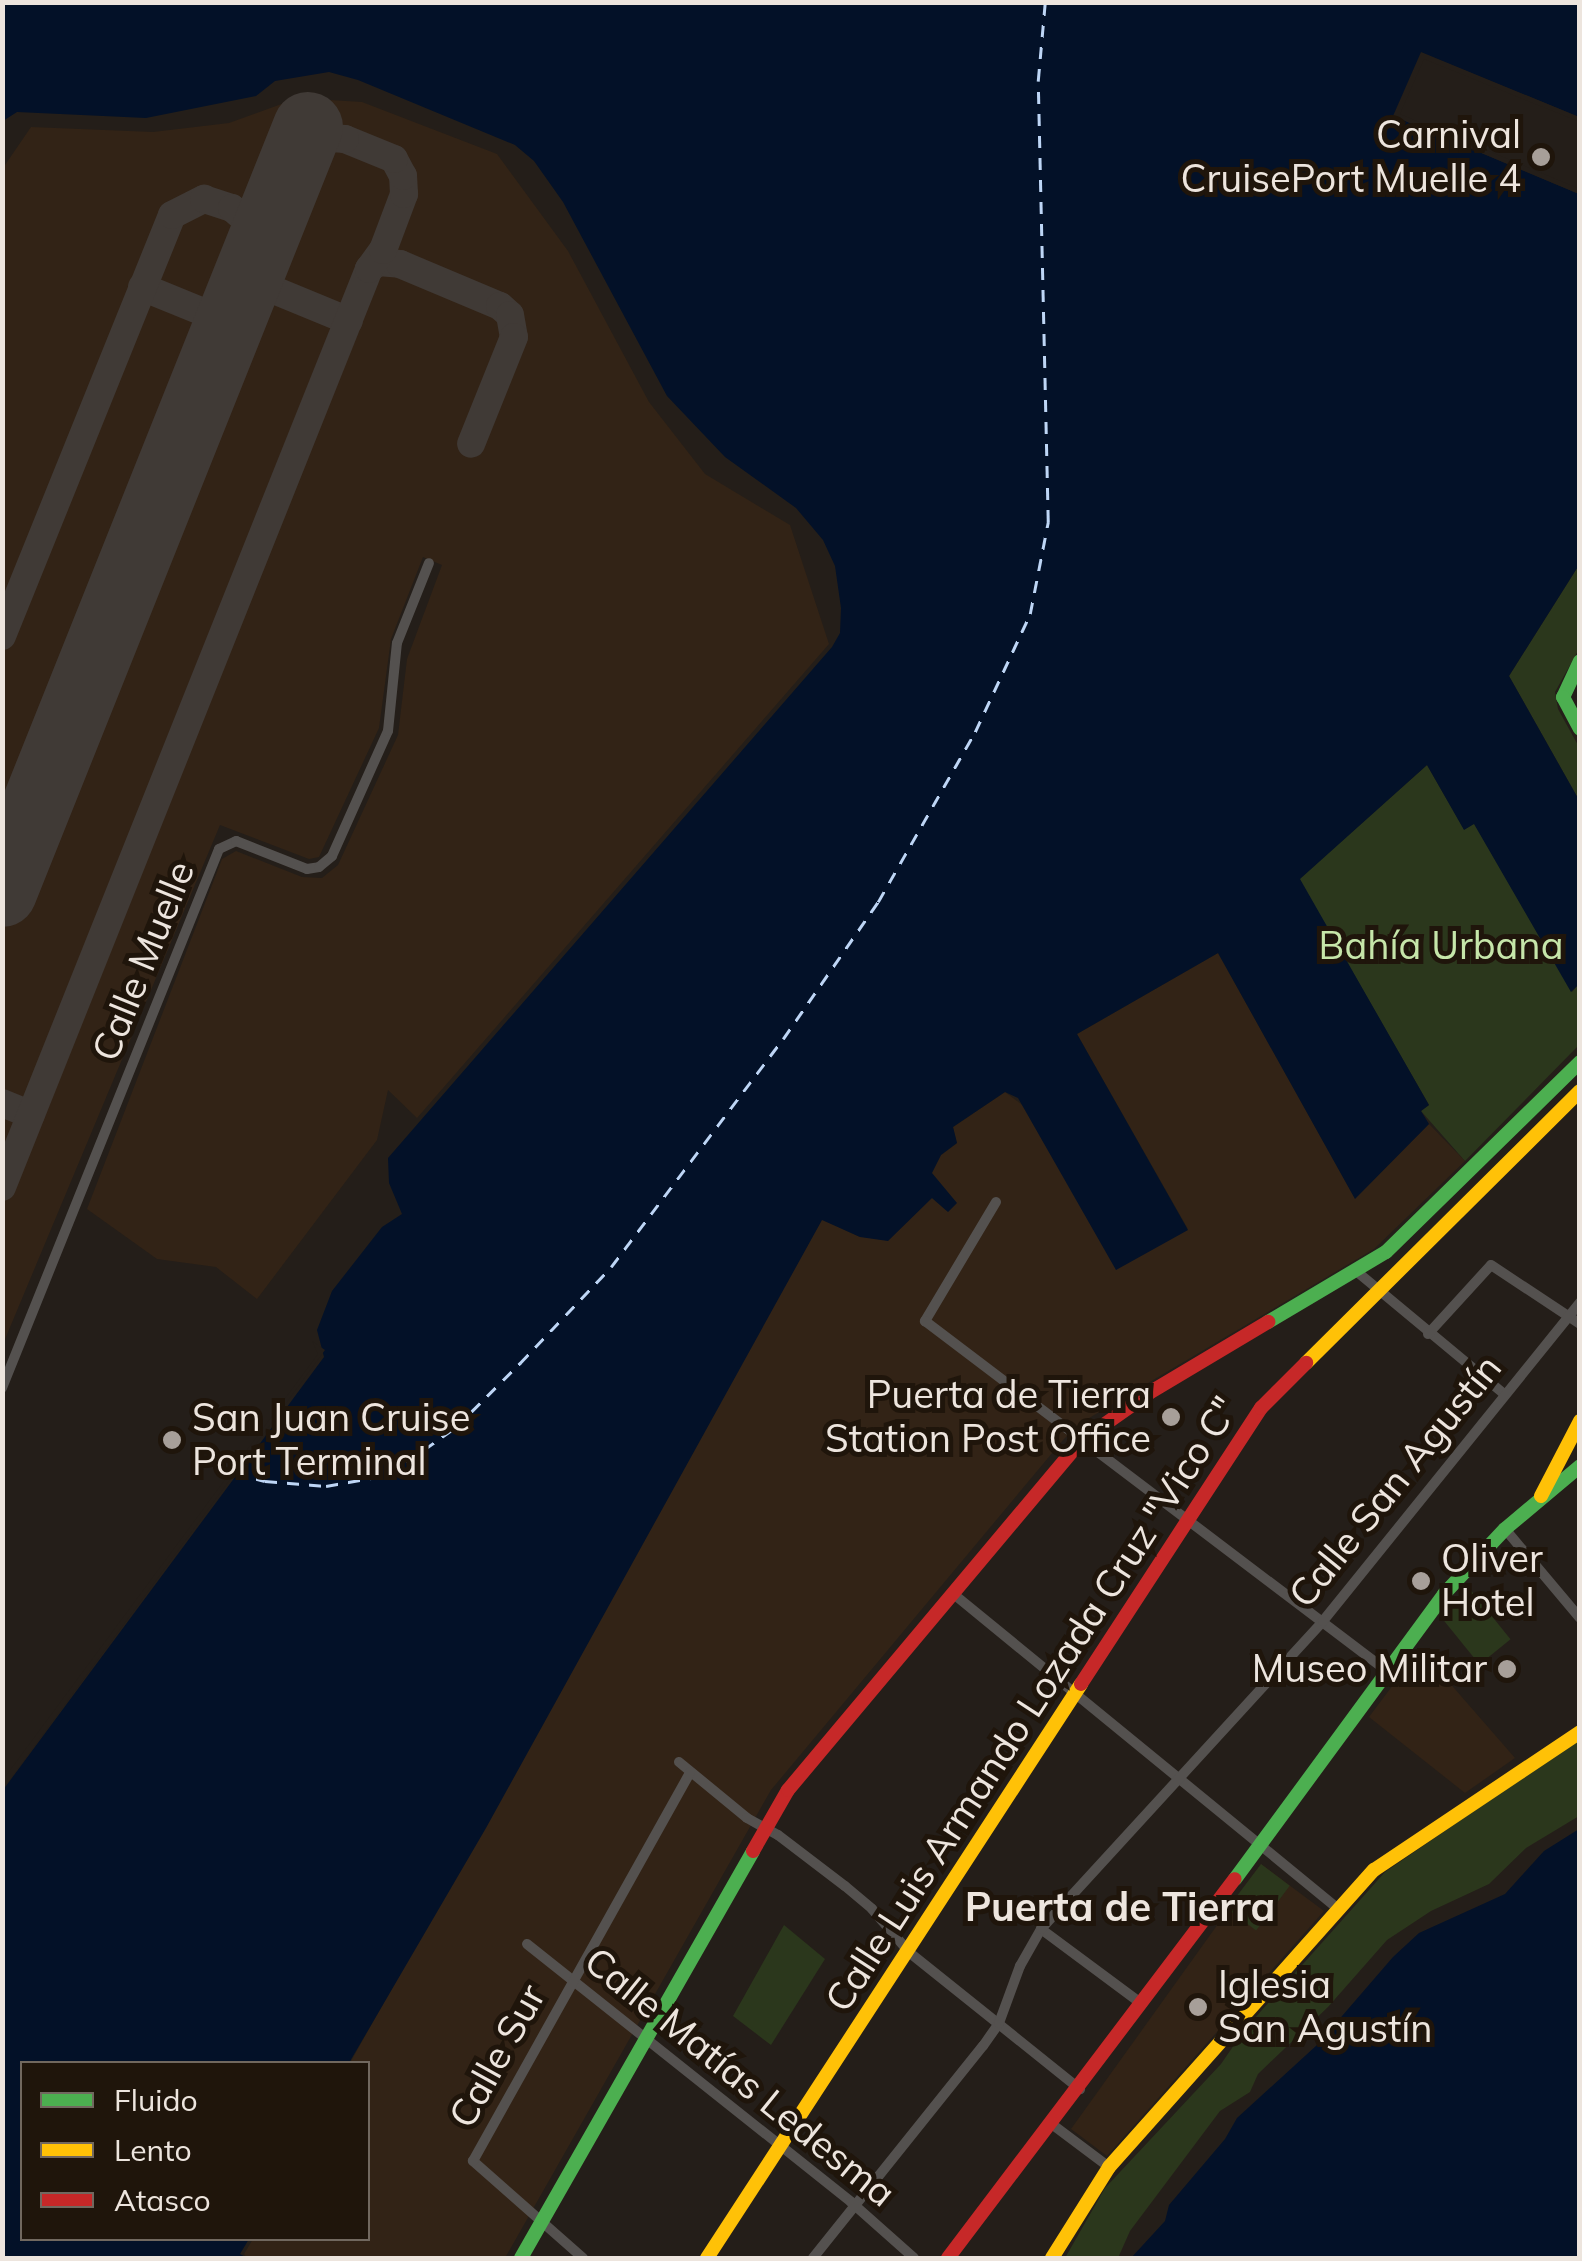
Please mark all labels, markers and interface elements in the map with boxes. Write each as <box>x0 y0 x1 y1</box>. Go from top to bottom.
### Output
place label: Carnival CruisePort Muelle 4 <box>1180 112 1521 202</box>
marker: Carnival CruisePort Muelle 4 <box>1530 146 1552 168</box>
street label: Calle Muelle <box>82 855 204 1067</box>
park label: Bahía Urbana <box>1319 923 1563 969</box>
street label: Calle San Agustín <box>1279 1346 1511 1616</box>
place label: Puerta de Tierra Station Post Office <box>825 1372 1151 1462</box>
street label: Calle Luis Armando Lozada Cruz "Vico C" <box>816 1388 1248 2020</box>
place label: San Juan Cruise Port Terminal <box>192 1395 470 1485</box>
marker: Puerta de Tierra Station Post Office <box>1160 1406 1182 1428</box>
marker: San Juan Cruise Port Terminal <box>161 1429 183 1451</box>
place label: Oliver Hotel <box>1441 1536 1543 1626</box>
marker: Oliver Hotel <box>1410 1570 1432 1592</box>
place label: Museo Militar <box>1252 1646 1487 1692</box>
marker: Museo Militar <box>1496 1658 1518 1680</box>
district label: Puerta de Tierra <box>965 1882 1275 1930</box>
street label: Calle Matías Ledesma <box>576 1938 904 2216</box>
place label: Iglesia San Agustín <box>1218 1962 1433 2052</box>
street label: Calle Sur <box>439 1977 555 2135</box>
marker: Iglesia San Agustín <box>1187 1996 1209 2018</box>
legend <box>20 2061 370 2241</box>
text: Fluido <box>114 2081 198 2119</box>
text: Lento <box>114 2131 192 2169</box>
text: Atasco <box>114 2181 211 2219</box>

